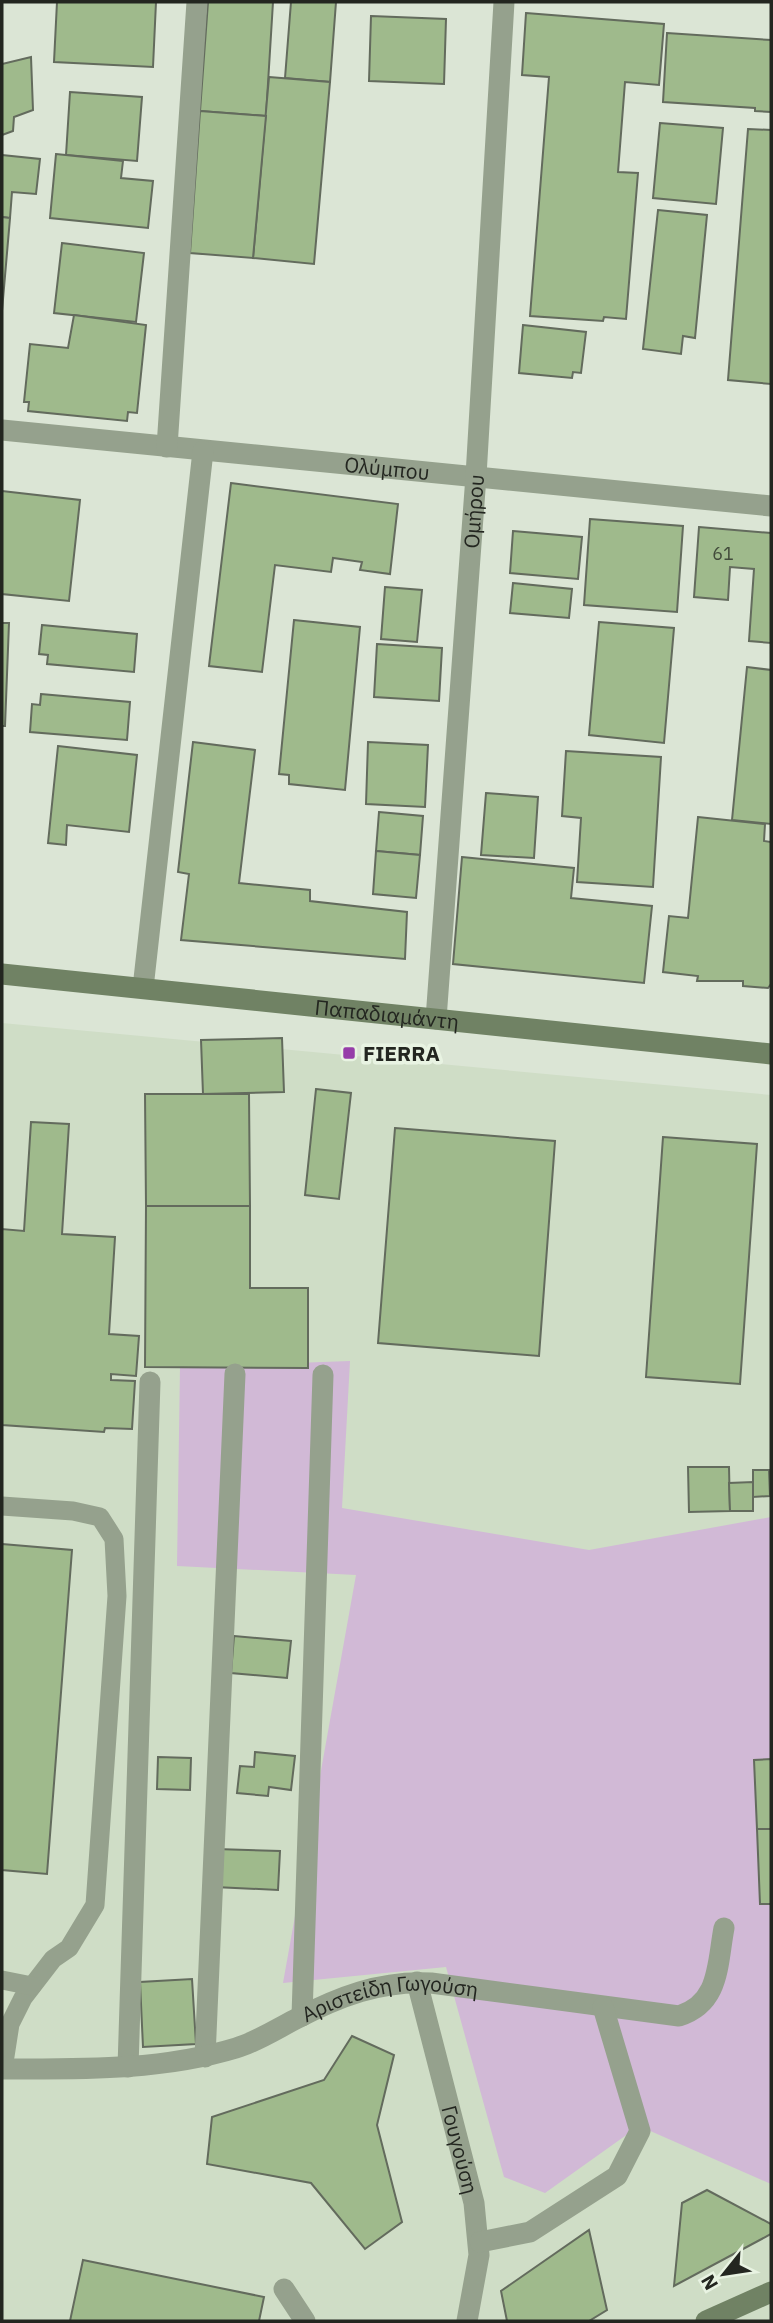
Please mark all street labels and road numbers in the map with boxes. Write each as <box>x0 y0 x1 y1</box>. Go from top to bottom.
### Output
street label: Ολύμπου <box>343 450 431 486</box>
street label: Ομήρου <box>457 473 490 549</box>
street label: Παπαδιαμάντη <box>313 993 460 1035</box>
street label: Αριστείδη Γωγούση <box>297 1969 480 2028</box>
street label: Γουγούση <box>435 2102 485 2197</box>

